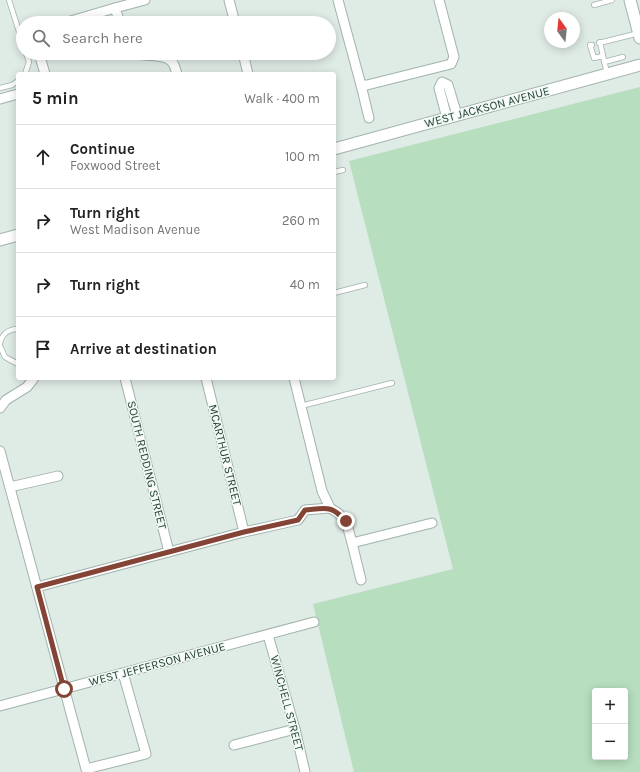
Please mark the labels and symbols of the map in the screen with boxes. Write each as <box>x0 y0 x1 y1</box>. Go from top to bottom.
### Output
north arrow <box>544 12 580 48</box>
street label: WEST JACKSON AVENUE <box>423 84 551 130</box>
street label: SOUTH REDDING STREET <box>124 399 170 531</box>
street label: MCARTHUR STREET <box>206 403 244 507</box>
route end <box>337 512 355 530</box>
street label: WEST JEFFERSON AVENUE <box>87 639 227 689</box>
street label: WINCHELL STREET <box>267 654 307 752</box>
route start <box>55 680 73 698</box>

